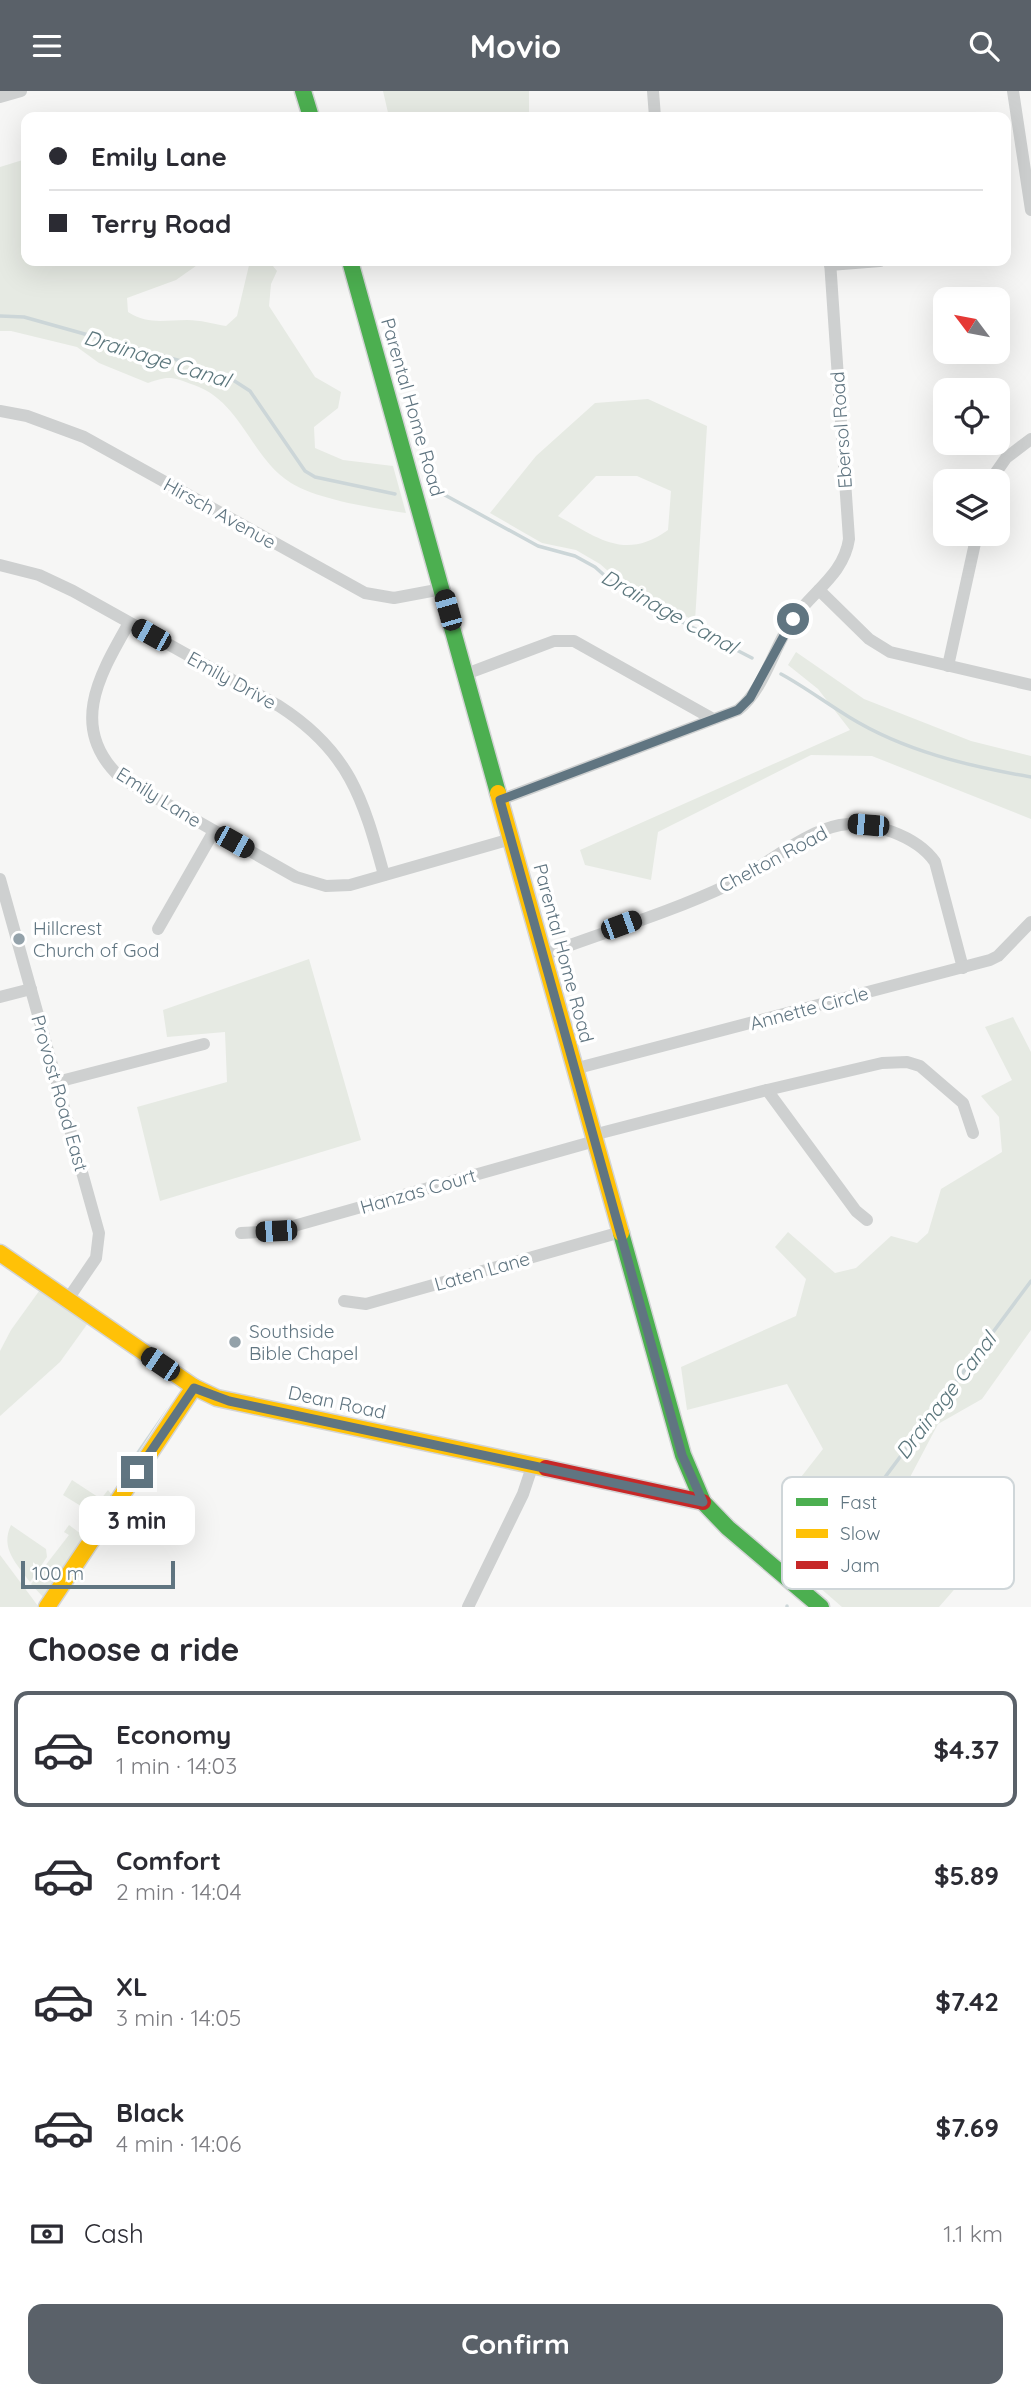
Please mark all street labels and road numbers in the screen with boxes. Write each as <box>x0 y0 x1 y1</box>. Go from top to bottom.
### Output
street label: Parental Home Road <box>376 315 450 499</box>
street label: Ebersol Road <box>825 371 857 489</box>
street label: Hirsch Avenue <box>160 472 280 554</box>
street label: Emily Drive <box>183 646 281 714</box>
street label: Emily Lane <box>112 761 206 833</box>
street label: Chelton Road <box>715 820 831 898</box>
street label: Parental Home Road <box>529 861 599 1045</box>
street label: Annette Circle <box>747 981 871 1035</box>
street label: Provost Road East <box>26 1012 94 1174</box>
street label: Hanzas Court <box>357 1163 479 1219</box>
street label: Laten Lane <box>431 1246 533 1296</box>
street label: Dean Road <box>286 1380 388 1424</box>

